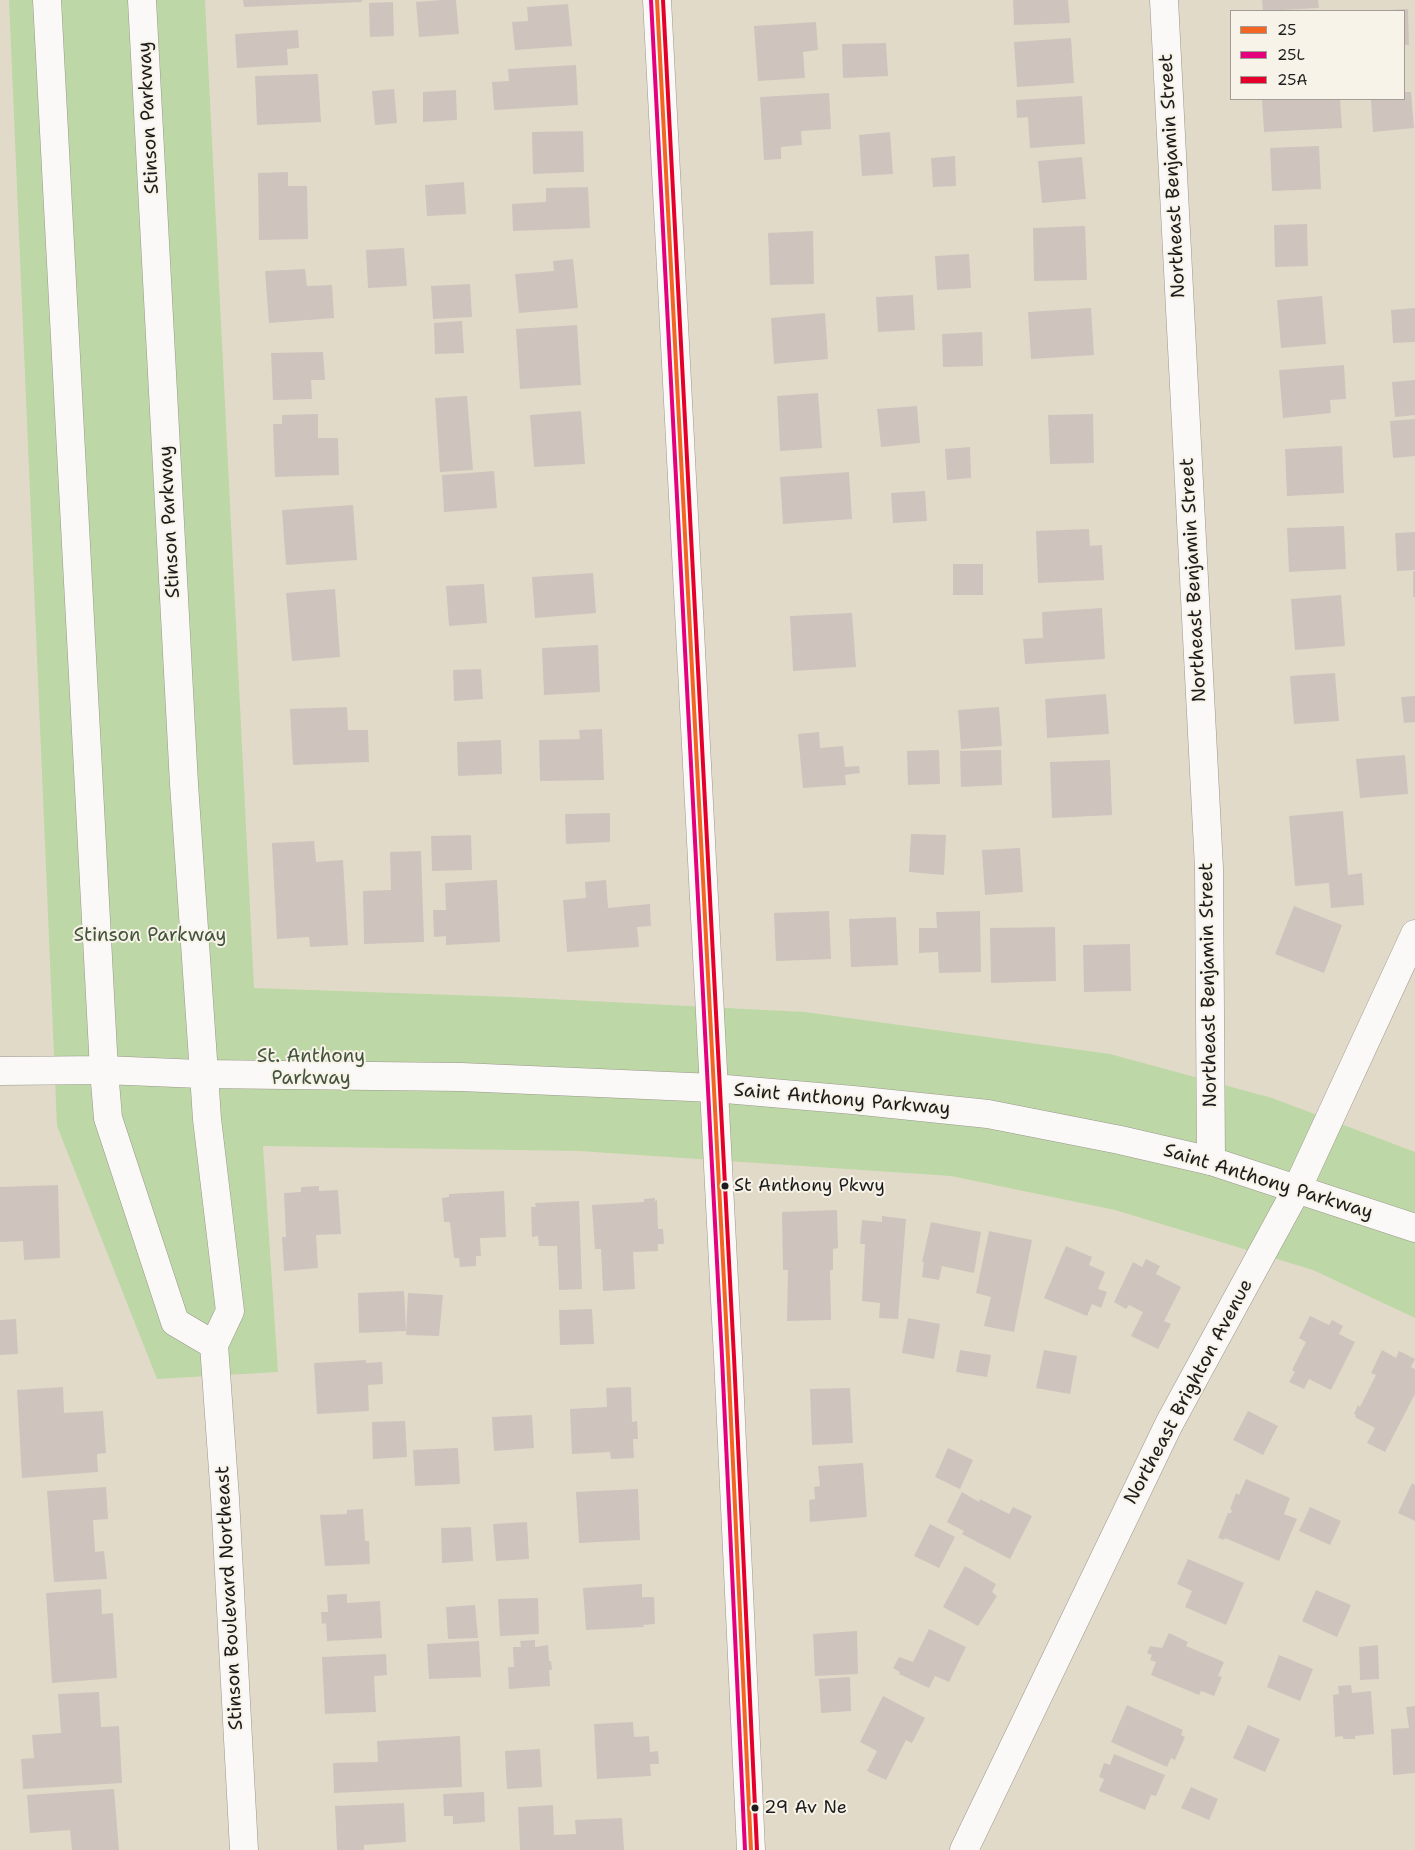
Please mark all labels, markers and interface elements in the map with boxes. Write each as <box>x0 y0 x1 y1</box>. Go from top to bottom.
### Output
legend <box>1230 10 1405 100</box>
text: 25 <box>1277 20 1296 40</box>
street label: Stinson Parkway <box>134 41 164 195</box>
text: 25L <box>1277 45 1305 65</box>
street label: Northeast Benjamin Street <box>1155 53 1191 299</box>
text: 25A <box>1277 70 1307 90</box>
street label: Stinson Parkway <box>155 445 185 599</box>
street label: Northeast Benjamin Street <box>1176 457 1212 703</box>
street label: Northeast Benjamin Street <box>1195 862 1223 1108</box>
park label: Stinson Parkway <box>74 925 226 947</box>
park label: St. Anthony Parkway <box>257 1046 365 1090</box>
street label: Saint Anthony Parkway <box>733 1079 951 1121</box>
street label: Saint Anthony Parkway <box>1161 1139 1375 1225</box>
place label: St Anthony Pkwy <box>734 1175 885 1197</box>
marker: St Anthony Pkwy <box>720 1181 730 1191</box>
street label: Northeast Brighton Avenue <box>1120 1276 1258 1508</box>
street label: Stinson Boulevard Northeast <box>212 1465 248 1731</box>
place label: 29 Av Ne <box>764 1797 847 1819</box>
marker: 29 Av Ne <box>750 1803 760 1813</box>

